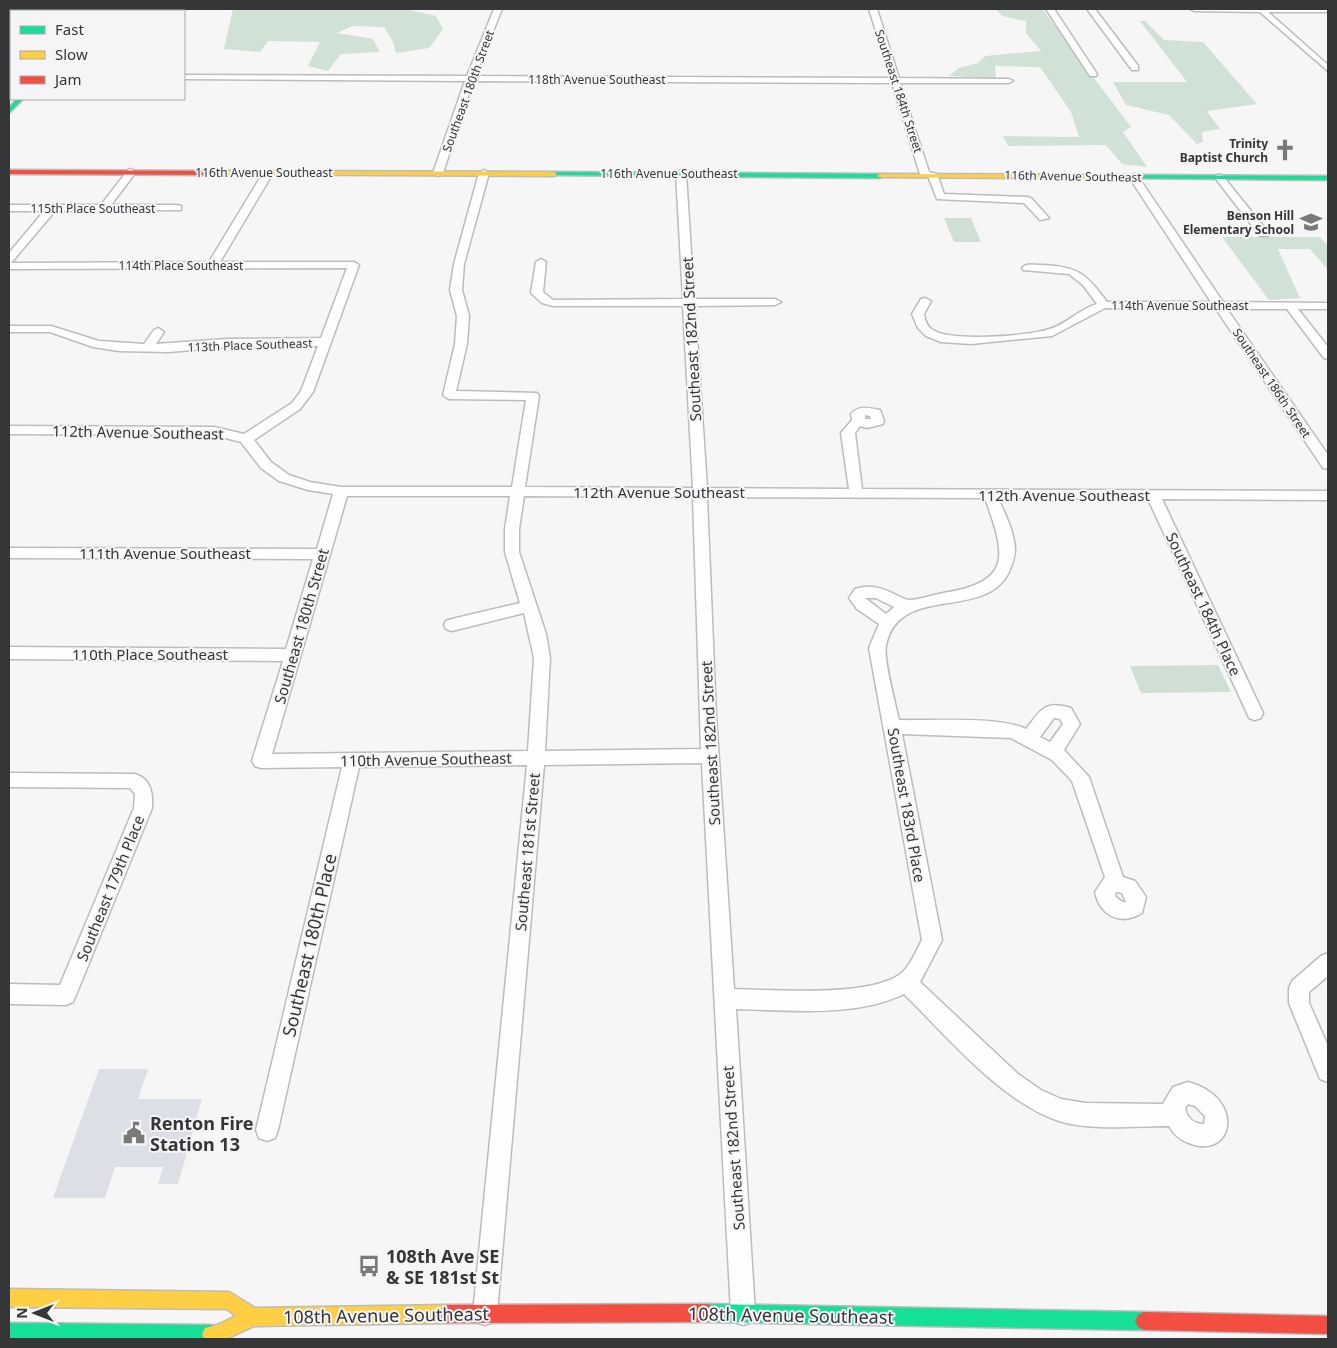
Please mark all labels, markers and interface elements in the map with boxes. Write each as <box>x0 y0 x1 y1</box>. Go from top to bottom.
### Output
legend <box>10 10 185 100</box>
text: Fast <box>55 19 84 39</box>
street label: Southeast 180th Street <box>438 27 498 154</box>
street label: Southeast 184th Street <box>871 27 927 155</box>
text: Slow <box>55 44 88 64</box>
text: Jam <box>53 69 82 89</box>
street label: 118th Avenue Southeast <box>528 71 666 88</box>
place label: Trinity Baptist Church <box>1180 135 1268 166</box>
church icon: Trinity Baptist Church <box>1272 137 1298 163</box>
street label: 116th Avenue Southeast <box>195 164 333 181</box>
street label: 116th Avenue Southeast <box>600 165 738 182</box>
street label: 116th Avenue Southeast <box>1004 166 1142 186</box>
street label: 115th Place Southeast <box>31 200 156 217</box>
place label: Benson Hill Elementary School <box>1183 207 1294 238</box>
school or university icon: Benson Hill Elementary School <box>1298 209 1324 235</box>
street label: Southeast 182nd Street <box>677 256 705 422</box>
street label: 114th Place Southeast <box>119 257 244 274</box>
street label: 114th Avenue Southeast <box>1111 297 1249 314</box>
street label: Southeast 186th Street <box>1229 325 1315 442</box>
street label: 113th Place Southeast <box>187 334 313 356</box>
street label: 112th Avenue Southeast <box>52 421 225 444</box>
street label: 112th Avenue Southeast <box>573 482 745 502</box>
street label: 112th Avenue Southeast <box>978 485 1150 505</box>
street label: Southeast 184th Place <box>1162 529 1246 679</box>
street label: 111th Avenue Southeast <box>79 543 251 563</box>
street label: Southeast 180th Street <box>269 545 333 706</box>
street label: 110th Place Southeast <box>72 644 229 664</box>
street label: Southeast 182nd Street <box>696 660 724 826</box>
street label: Southeast 183rd Place <box>884 726 930 884</box>
street label: 110th Avenue Southeast <box>340 747 513 770</box>
street label: Southeast 181st Street <box>510 771 544 932</box>
street label: Southeast 179th Place <box>72 812 148 964</box>
street label: Southeast 180th Place <box>276 851 342 1039</box>
street label: Southeast 182nd Street <box>717 1065 749 1231</box>
place label: Renton Fire Station 13 <box>150 1111 253 1156</box>
public building icon: Renton Fire Station 13 <box>121 1120 147 1146</box>
place label: 108th Ave SE & SE 181st St <box>386 1244 499 1289</box>
bus stop icon: 108th Ave SE & SE 181st St <box>356 1253 382 1279</box>
north arrow <box>10 1288 60 1338</box>
street label: 108th Avenue Southeast <box>283 1301 490 1329</box>
street label: 108th Avenue Southeast <box>688 1301 895 1329</box>
text: N <box>12 1307 31 1319</box>

